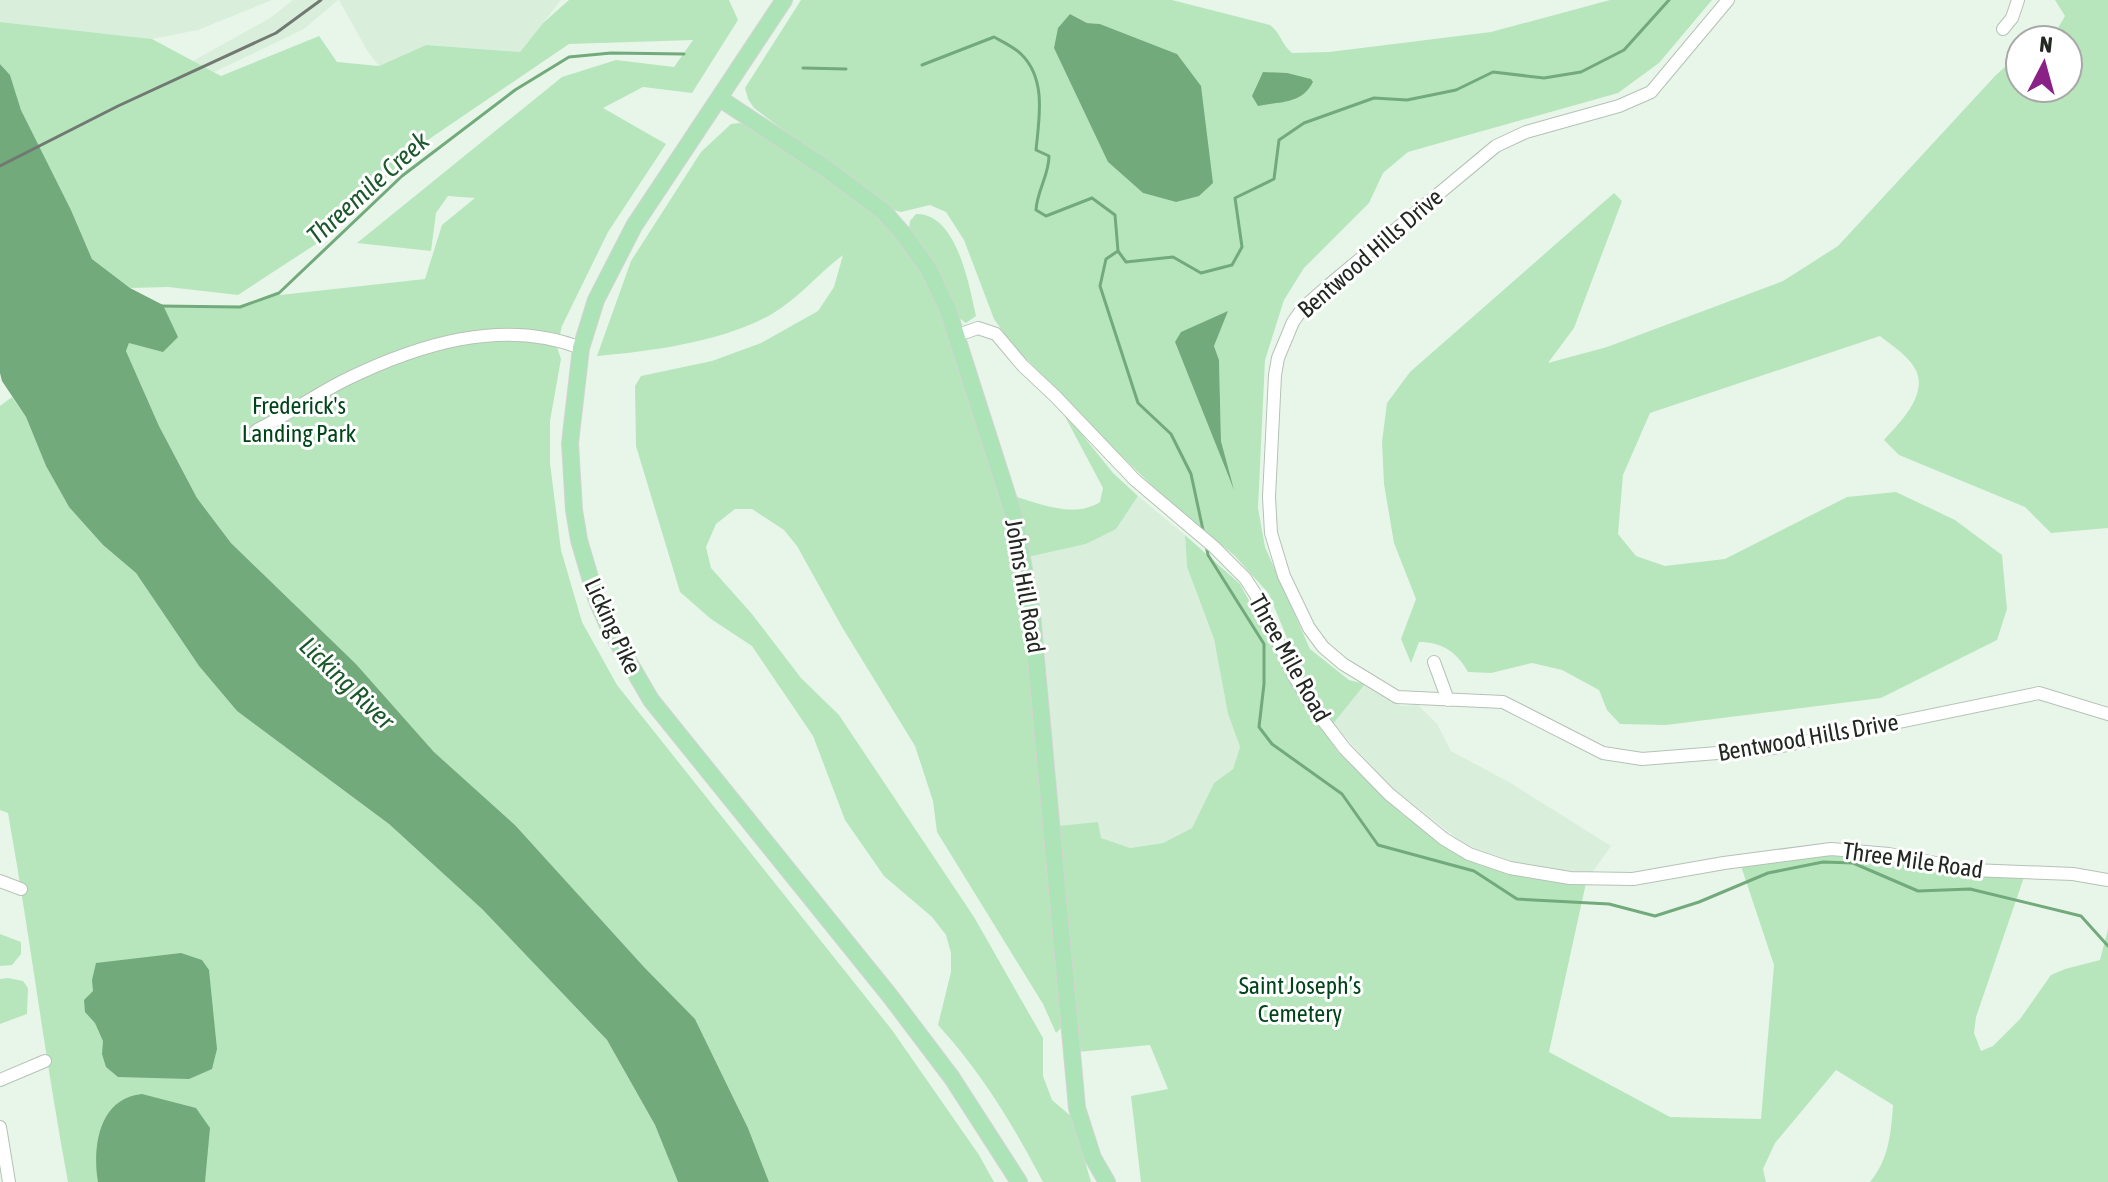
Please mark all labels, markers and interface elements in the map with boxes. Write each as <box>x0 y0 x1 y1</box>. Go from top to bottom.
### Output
north arrow <box>2004 24 2084 104</box>
text: N <box>2038 31 2054 58</box>
water label: Threemile Creek <box>301 125 435 250</box>
street label: Bentwood Hills Drive <box>1292 183 1448 323</box>
park label: Frederick's Landing Park <box>242 392 357 447</box>
street label: Johns Hill Road <box>1000 517 1050 655</box>
street label: Licking Pike <box>579 574 647 678</box>
street label: Three Mile Road <box>1244 590 1336 726</box>
water label: Licking River <box>294 631 401 736</box>
street label: Bentwood Hills Drive <box>1716 708 1900 766</box>
street label: Three Mile Road <box>1841 837 1985 883</box>
park label: Saint Joseph’s Cemetery <box>1239 972 1361 1027</box>

